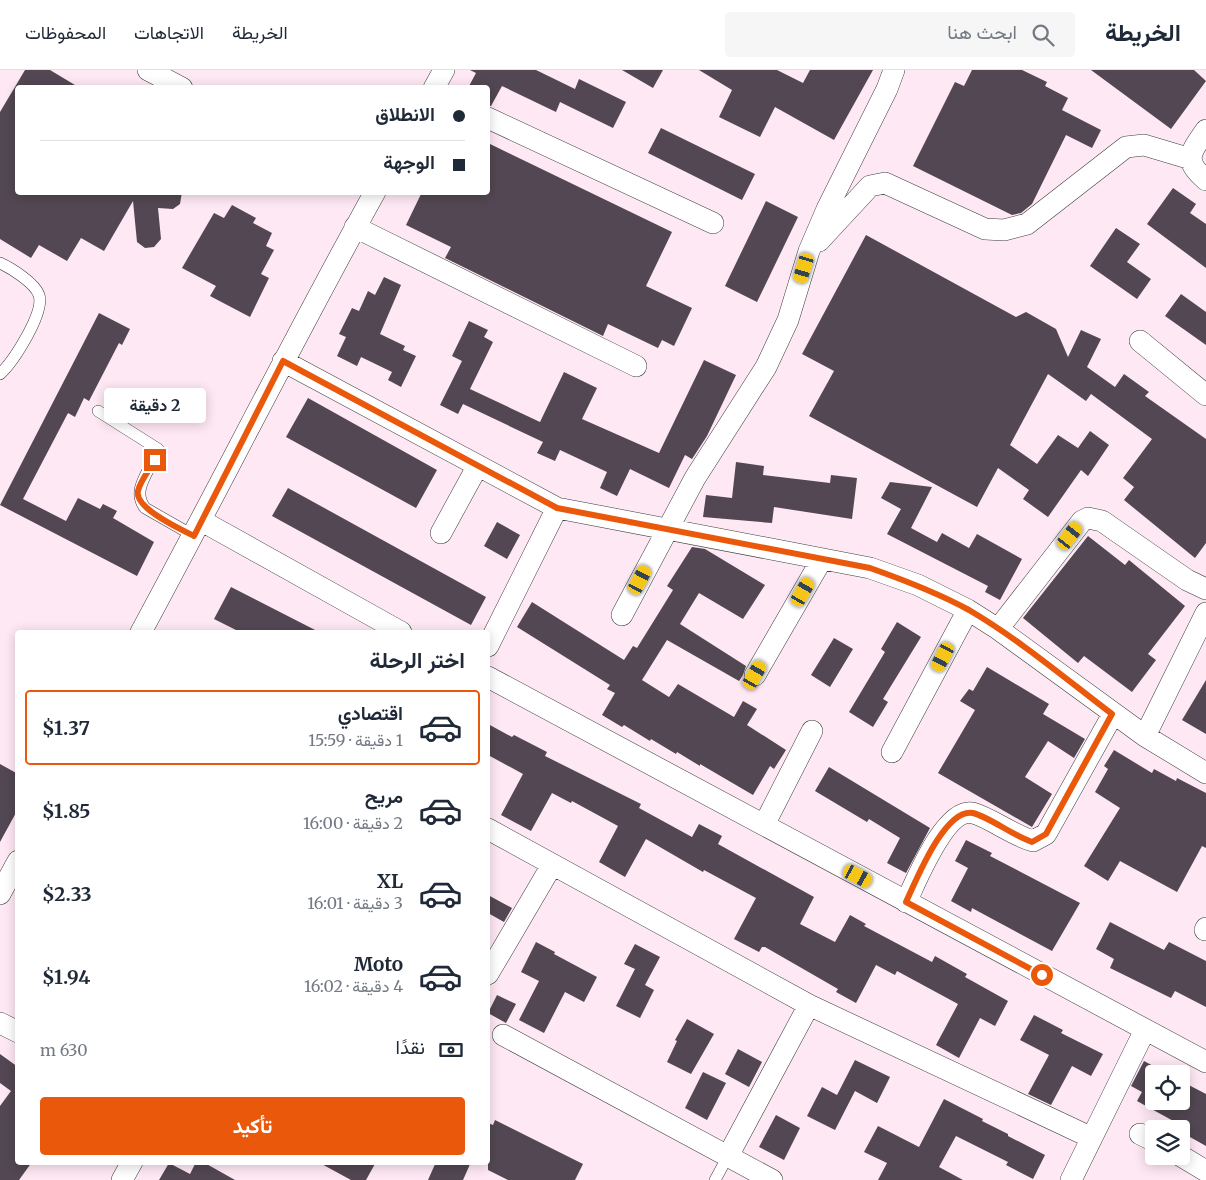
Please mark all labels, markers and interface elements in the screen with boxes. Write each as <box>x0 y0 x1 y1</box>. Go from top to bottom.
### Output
search box <box>725 12 1075 57</box>
text: الخريطة <box>1105 17 1181 48</box>
text: ابحث هنا <box>947 20 1017 44</box>
text: المحفوظات <box>25 21 106 44</box>
text: الاتجاهات <box>134 21 204 44</box>
text: الخريطة <box>232 21 288 44</box>
icon: search <box>1029 21 1057 49</box>
text: الانطلاق <box>375 102 435 126</box>
text: الوجهة <box>383 150 435 174</box>
car <box>792 251 815 285</box>
callout: 2 دقيقة <box>104 388 206 422</box>
text: 2 دقيقة <box>130 395 180 415</box>
route end <box>144 449 166 471</box>
car <box>1054 520 1085 552</box>
car <box>626 563 653 597</box>
car <box>789 575 816 609</box>
car <box>929 640 956 674</box>
text: اختر الرحلة <box>370 646 465 674</box>
car <box>741 658 768 692</box>
text: اقتصادي <box>338 701 403 725</box>
icon: car <box>418 705 463 750</box>
text: $1.37 <box>42 716 90 740</box>
text: 1 دقيقة · 15:59 <box>308 730 403 750</box>
text: مريح <box>365 784 403 808</box>
icon: car <box>418 788 463 833</box>
text: $1.85 <box>42 799 90 823</box>
text: 2 دقيقة · 16:00 <box>303 813 403 833</box>
car <box>841 862 874 890</box>
text: XL <box>377 869 403 893</box>
icon: car <box>418 871 463 916</box>
text: $2.33 <box>42 882 92 906</box>
text: 3 دقيقة · 16:01 <box>307 893 403 913</box>
text: Moto <box>354 952 403 976</box>
icon: car <box>418 954 463 999</box>
route start <box>1031 964 1053 986</box>
text: $1.94 <box>42 965 90 989</box>
text: 4 دقيقة · 16:02 <box>304 976 403 996</box>
text: نقدًا <box>396 1035 425 1059</box>
icon: cash <box>437 1036 465 1064</box>
text: 630 m <box>40 1040 88 1060</box>
map controls <box>1145 1065 1190 1165</box>
button: locate <box>1145 1065 1190 1110</box>
button: تأكيد <box>40 1097 465 1155</box>
button: layers <box>1145 1120 1190 1165</box>

